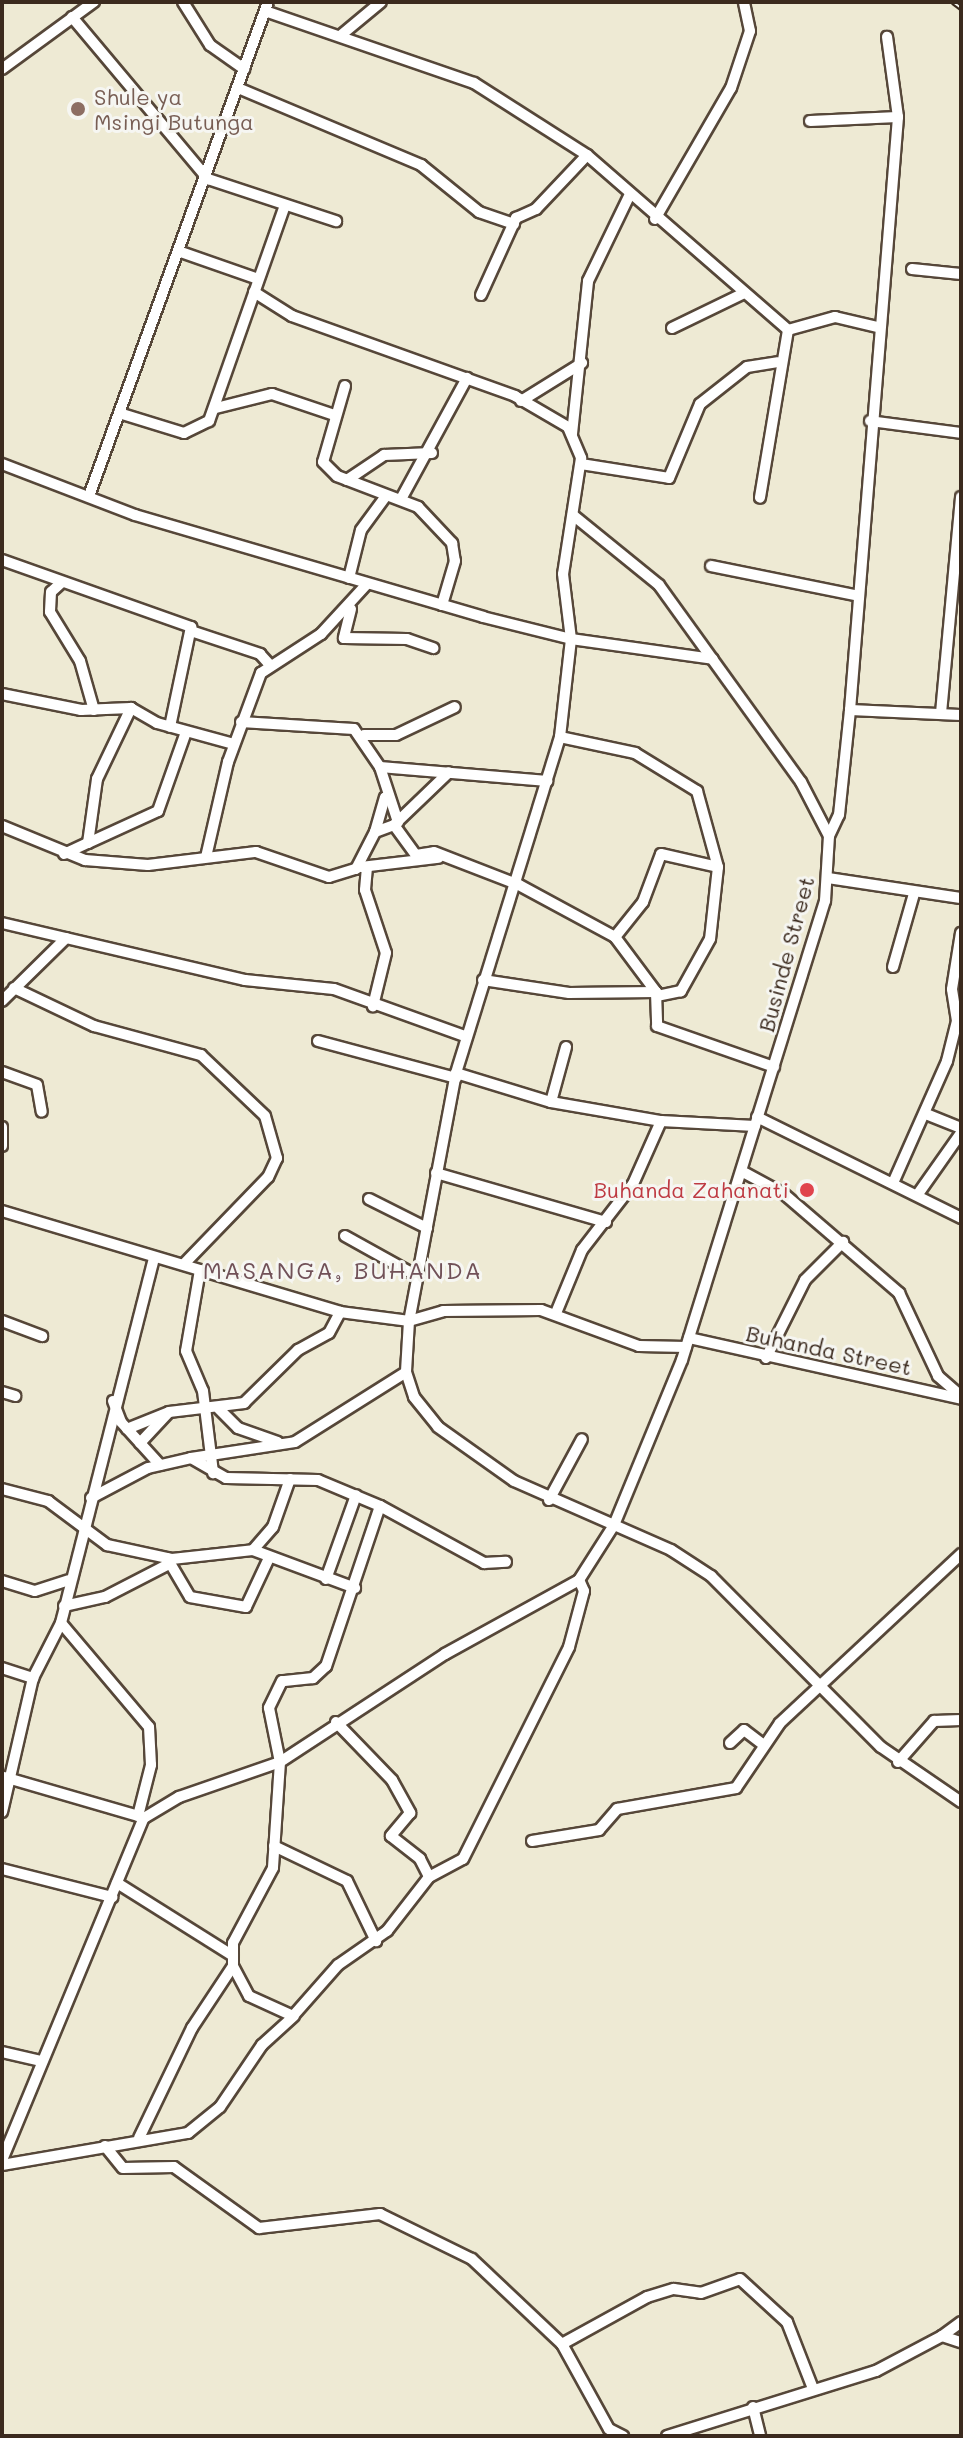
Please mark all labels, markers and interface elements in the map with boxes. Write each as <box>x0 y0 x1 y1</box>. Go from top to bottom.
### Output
place label: Shule ya Msingi Butunga <box>94 83 254 134</box>
marker: Shule ya Msingi Butunga <box>69 100 87 118</box>
street label: Businde Street <box>753 873 819 1035</box>
place label: Buhanda Zahanati <box>593 1177 789 1203</box>
marker: Buhanda Zahanati <box>796 1179 818 1201</box>
district label: MASANGA, BUHANDA <box>203 1256 483 1284</box>
street label: Buhanda Street <box>744 1320 914 1380</box>

